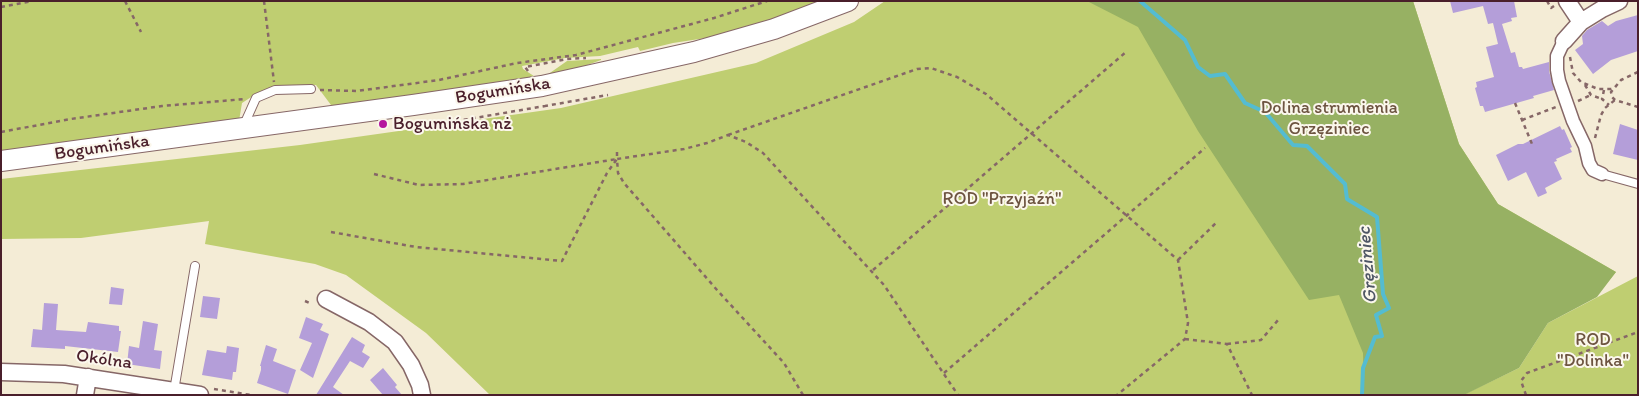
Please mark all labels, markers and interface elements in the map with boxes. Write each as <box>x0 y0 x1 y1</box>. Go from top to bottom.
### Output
street label: Bogumińska <box>454 73 552 109</box>
park label: Dolina strumienia Grzęziniec <box>1260 97 1398 140</box>
place label: Bogumińska nż <box>393 113 511 135</box>
marker: Bogumińska nż <box>377 118 389 130</box>
street label: Bogumińska <box>53 131 151 165</box>
park label: ROD "Przyjaźń" <box>943 188 1061 210</box>
water label: Gręziniec <box>1353 226 1383 304</box>
park label: ROD "Dolinka" <box>1557 329 1629 372</box>
street label: Okólna <box>75 345 133 375</box>

